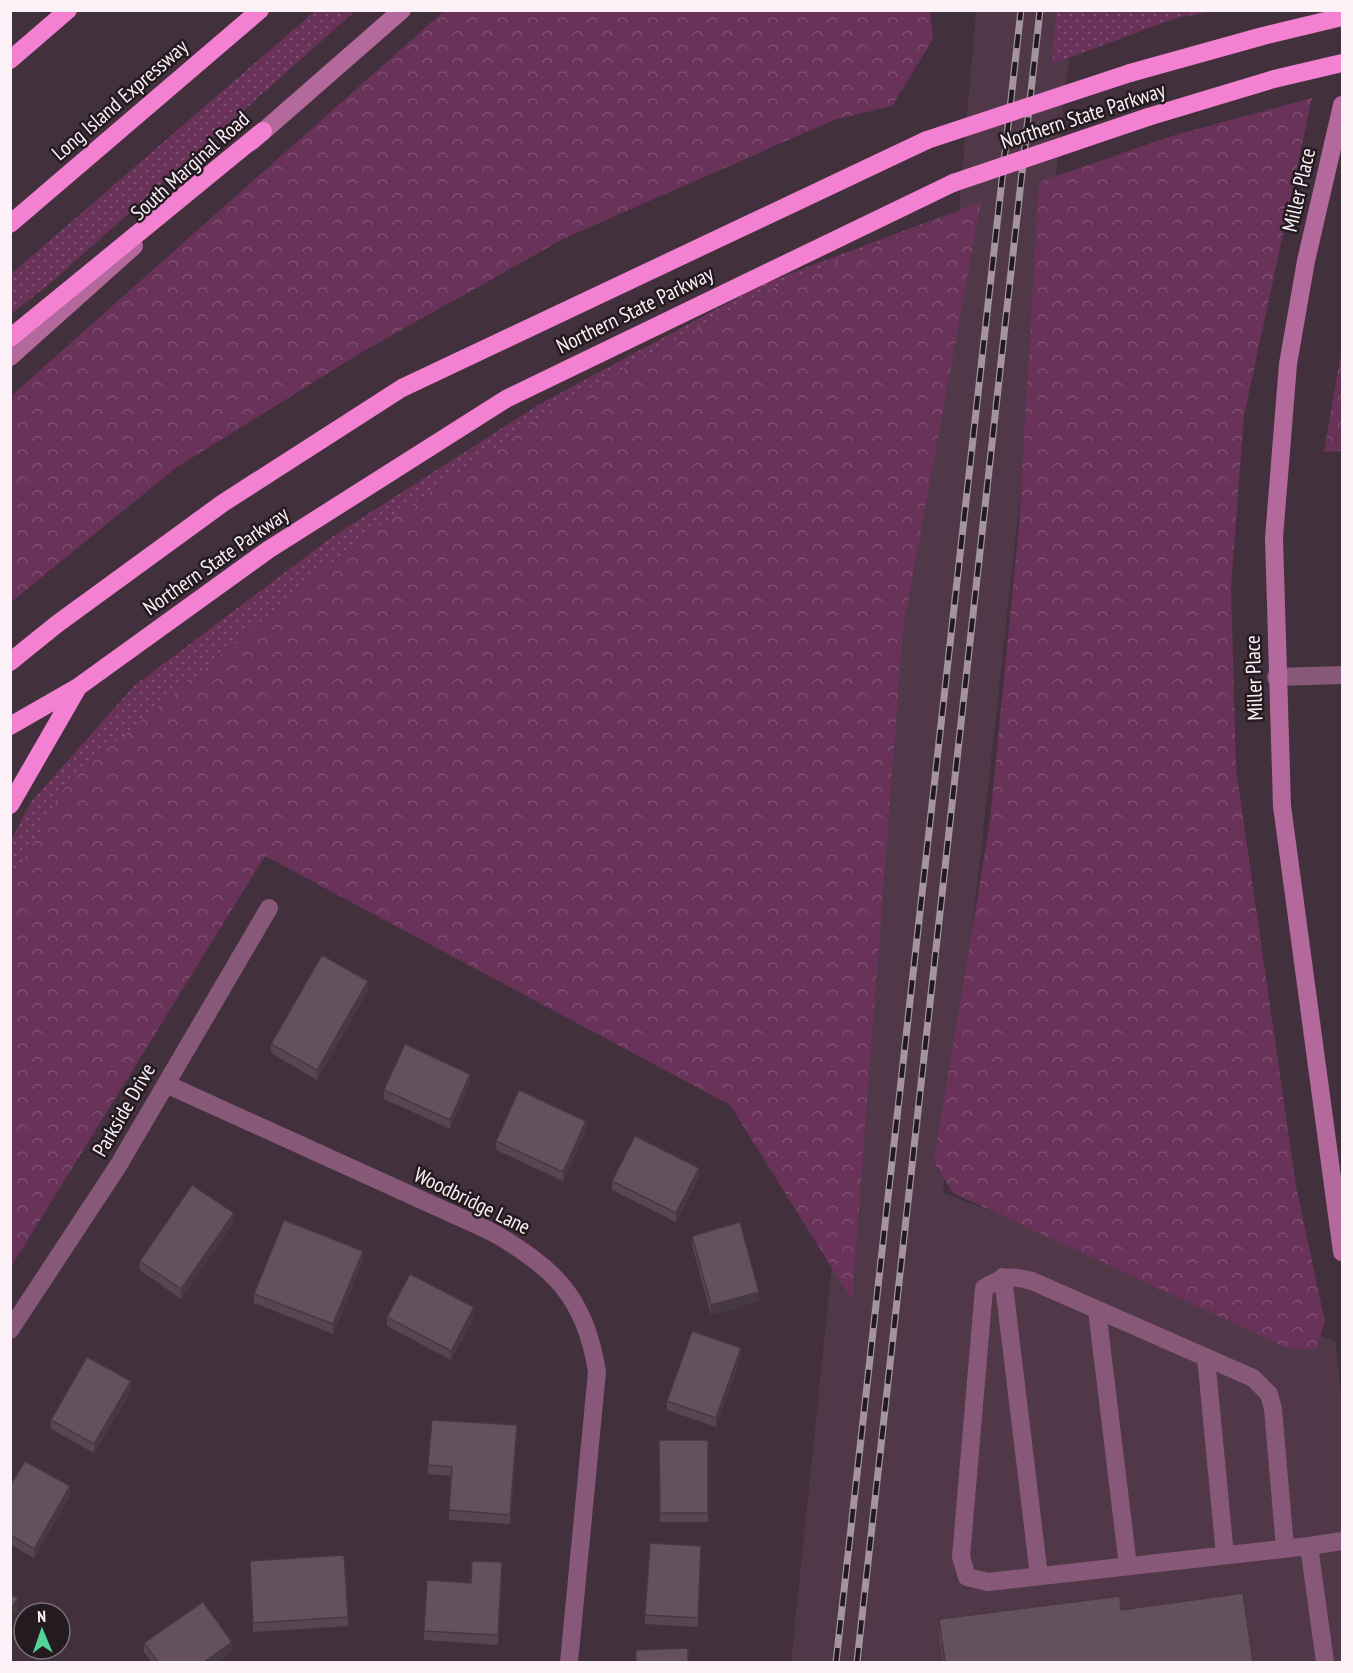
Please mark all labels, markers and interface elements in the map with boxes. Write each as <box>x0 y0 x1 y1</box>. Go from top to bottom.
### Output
street label: Long Island Expressway <box>46 33 193 166</box>
street label: Northern State Parkway <box>997 76 1169 155</box>
street label: South Marginal Road <box>125 105 255 226</box>
street label: Miller Place <box>1276 145 1321 234</box>
street label: Northern State Parkway <box>552 260 718 359</box>
street label: Northern State Parkway <box>138 500 294 621</box>
street label: Miller Place <box>1239 635 1268 721</box>
street label: Parkside Drive <box>86 1058 161 1161</box>
street label: Woodbridge Lane <box>410 1161 535 1240</box>
north arrow <box>12 1601 72 1661</box>
text: N <box>37 1606 46 1626</box>

